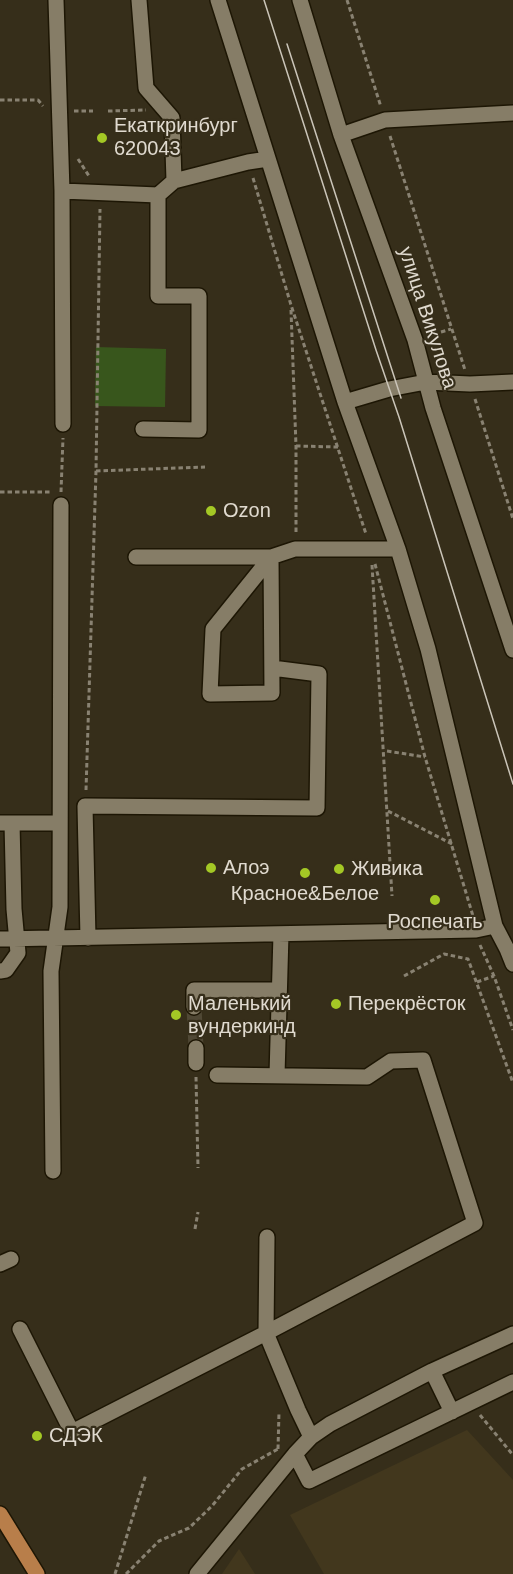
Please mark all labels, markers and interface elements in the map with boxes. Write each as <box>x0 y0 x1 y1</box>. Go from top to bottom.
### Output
place label: Екаткринбург 620043 <box>114 114 238 161</box>
marker: Екаткринбург 620043 <box>95 131 109 145</box>
street label: улица Викулова <box>393 244 461 392</box>
place label: Ozon <box>223 499 271 523</box>
marker: Ozon <box>204 504 218 518</box>
place label: Алоэ <box>223 856 270 880</box>
place label: Живика <box>351 857 423 881</box>
marker: Алоэ <box>204 861 218 875</box>
marker: Живика <box>332 862 346 876</box>
marker: Красное&Белое <box>298 866 312 880</box>
place label: Красное&Белое <box>231 882 379 906</box>
marker: Роспечать <box>428 893 442 907</box>
place label: Роспечать <box>387 910 483 934</box>
place label: Маленький вундеркинд <box>188 992 296 1039</box>
place label: Перекрёсток <box>348 992 466 1016</box>
marker: Перекрёсток <box>329 997 343 1011</box>
marker: Маленький вундеркинд <box>169 1008 183 1022</box>
place label: СДЭК <box>49 1424 103 1448</box>
marker: СДЭК <box>30 1429 44 1443</box>

